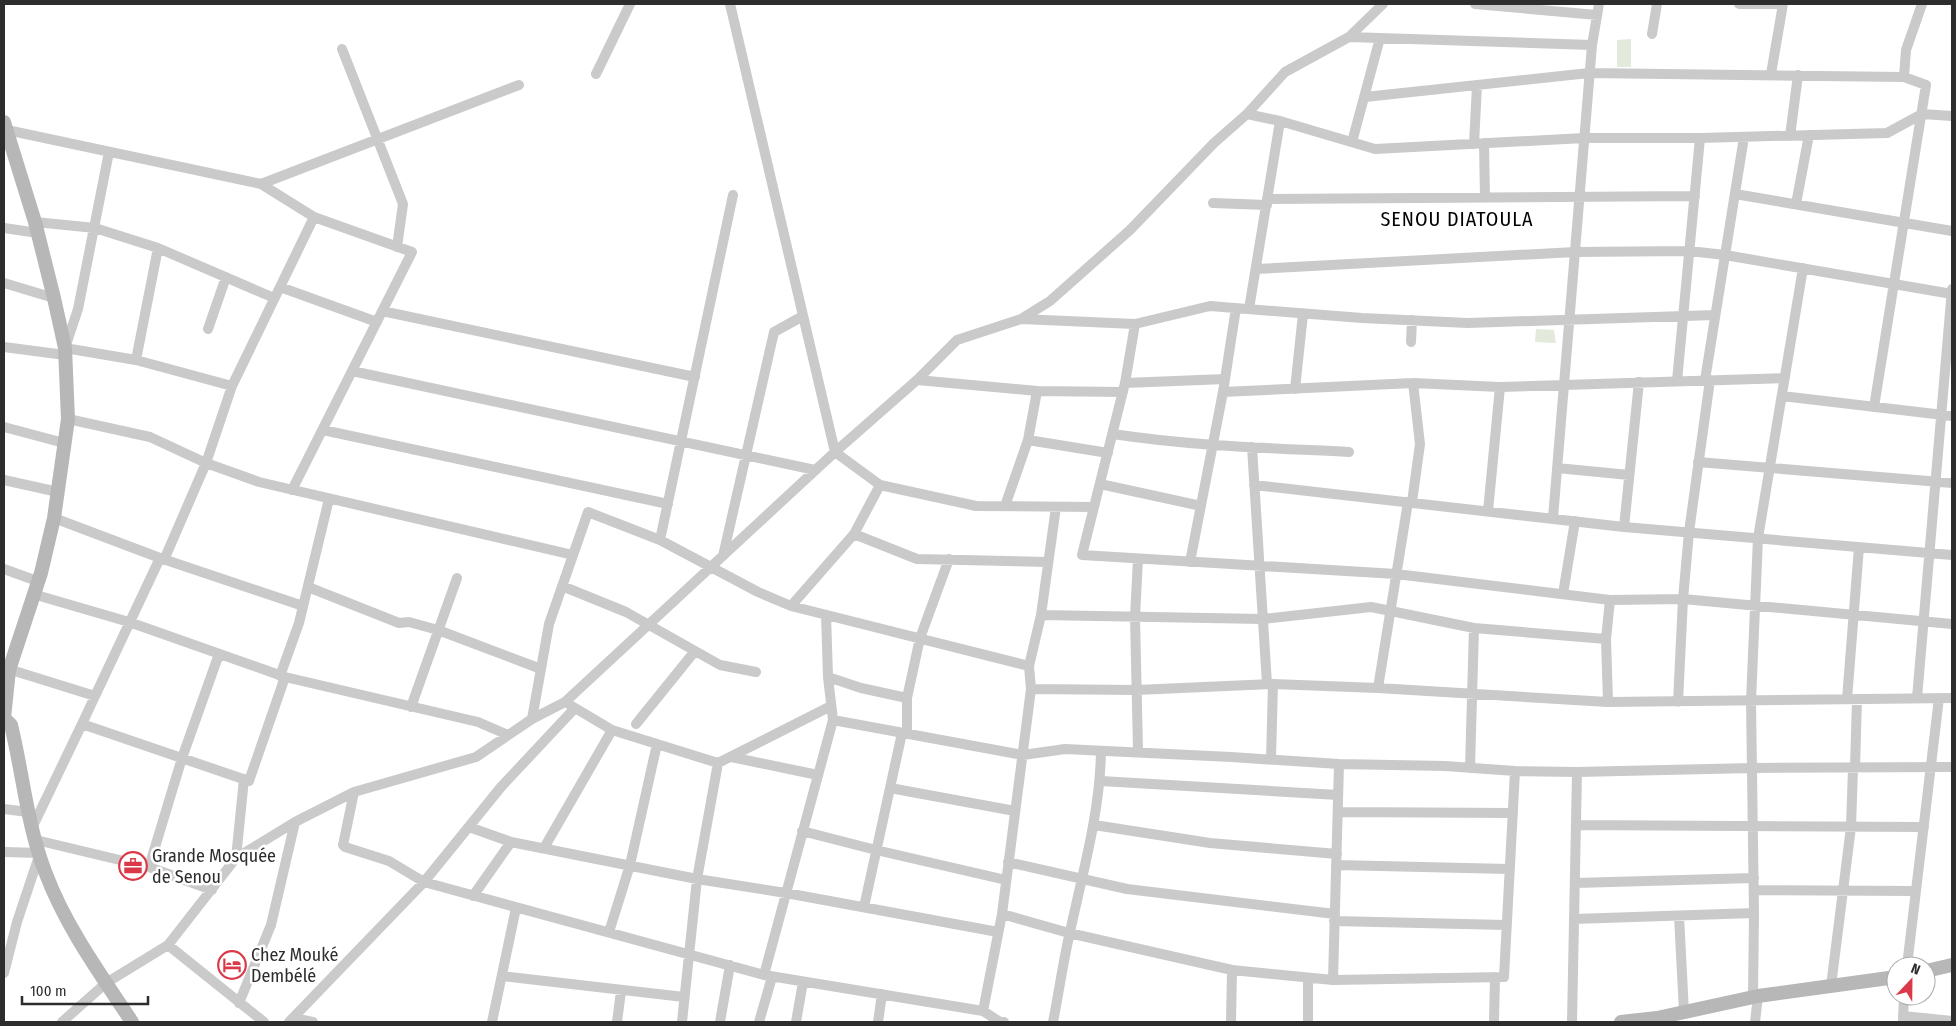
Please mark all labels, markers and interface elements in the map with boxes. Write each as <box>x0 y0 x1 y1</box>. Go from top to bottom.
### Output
district label: SENOU DIATOULA <box>1380 207 1534 231</box>
place label: Grande Mosquée de Senou <box>152 845 276 888</box>
office icon: Grande Mosquée de Senou <box>118 851 148 881</box>
place label: Chez Mouké Dembélé <box>251 944 338 987</box>
hotel icon: Chez Mouké Dembélé <box>217 950 247 980</box>
north arrow <box>1886 956 1936 1006</box>
text: N <box>1909 960 1923 979</box>
scale bar <box>22 974 149 1006</box>
text: 100 m <box>30 982 67 1000</box>

